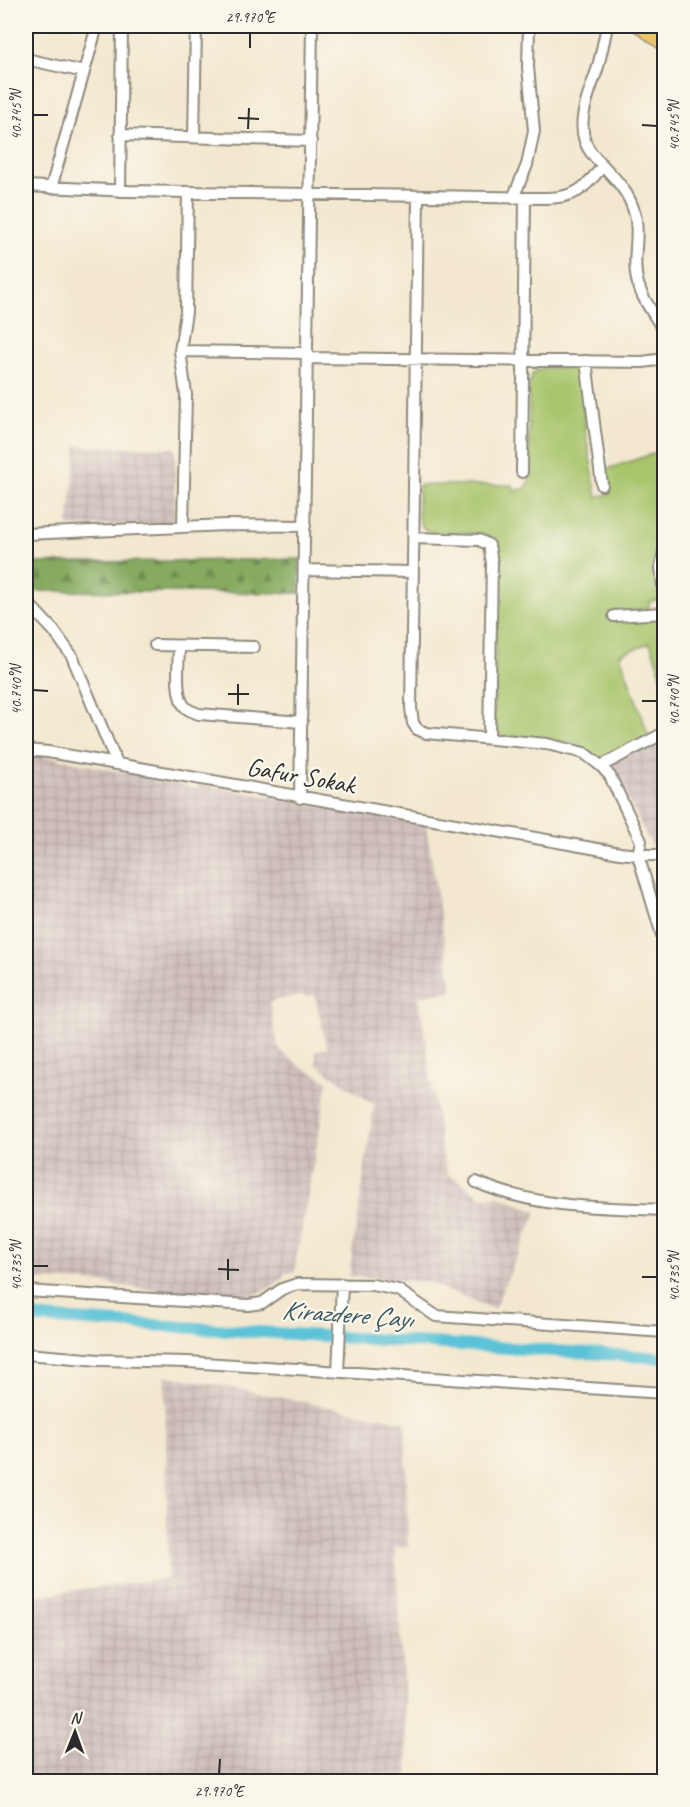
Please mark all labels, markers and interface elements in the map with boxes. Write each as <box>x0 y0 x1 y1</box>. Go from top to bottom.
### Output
text: 29.970°E <box>226 8 277 27</box>
text: 40.745°N <box>7 87 26 140</box>
text: 40.745°N <box>665 98 684 151</box>
text: 40.740°N <box>7 662 26 715</box>
text: 40.740°N <box>665 673 684 726</box>
street label: Gafur Sokak <box>244 750 360 802</box>
text: 40.735°N <box>7 1238 26 1291</box>
text: 40.735°N <box>665 1249 684 1302</box>
water label: Kirazdere Çayı <box>281 1292 416 1336</box>
north arrow <box>45 1702 105 1762</box>
text: N <box>70 1708 83 1728</box>
text: 29.970°E <box>195 1782 246 1801</box>

